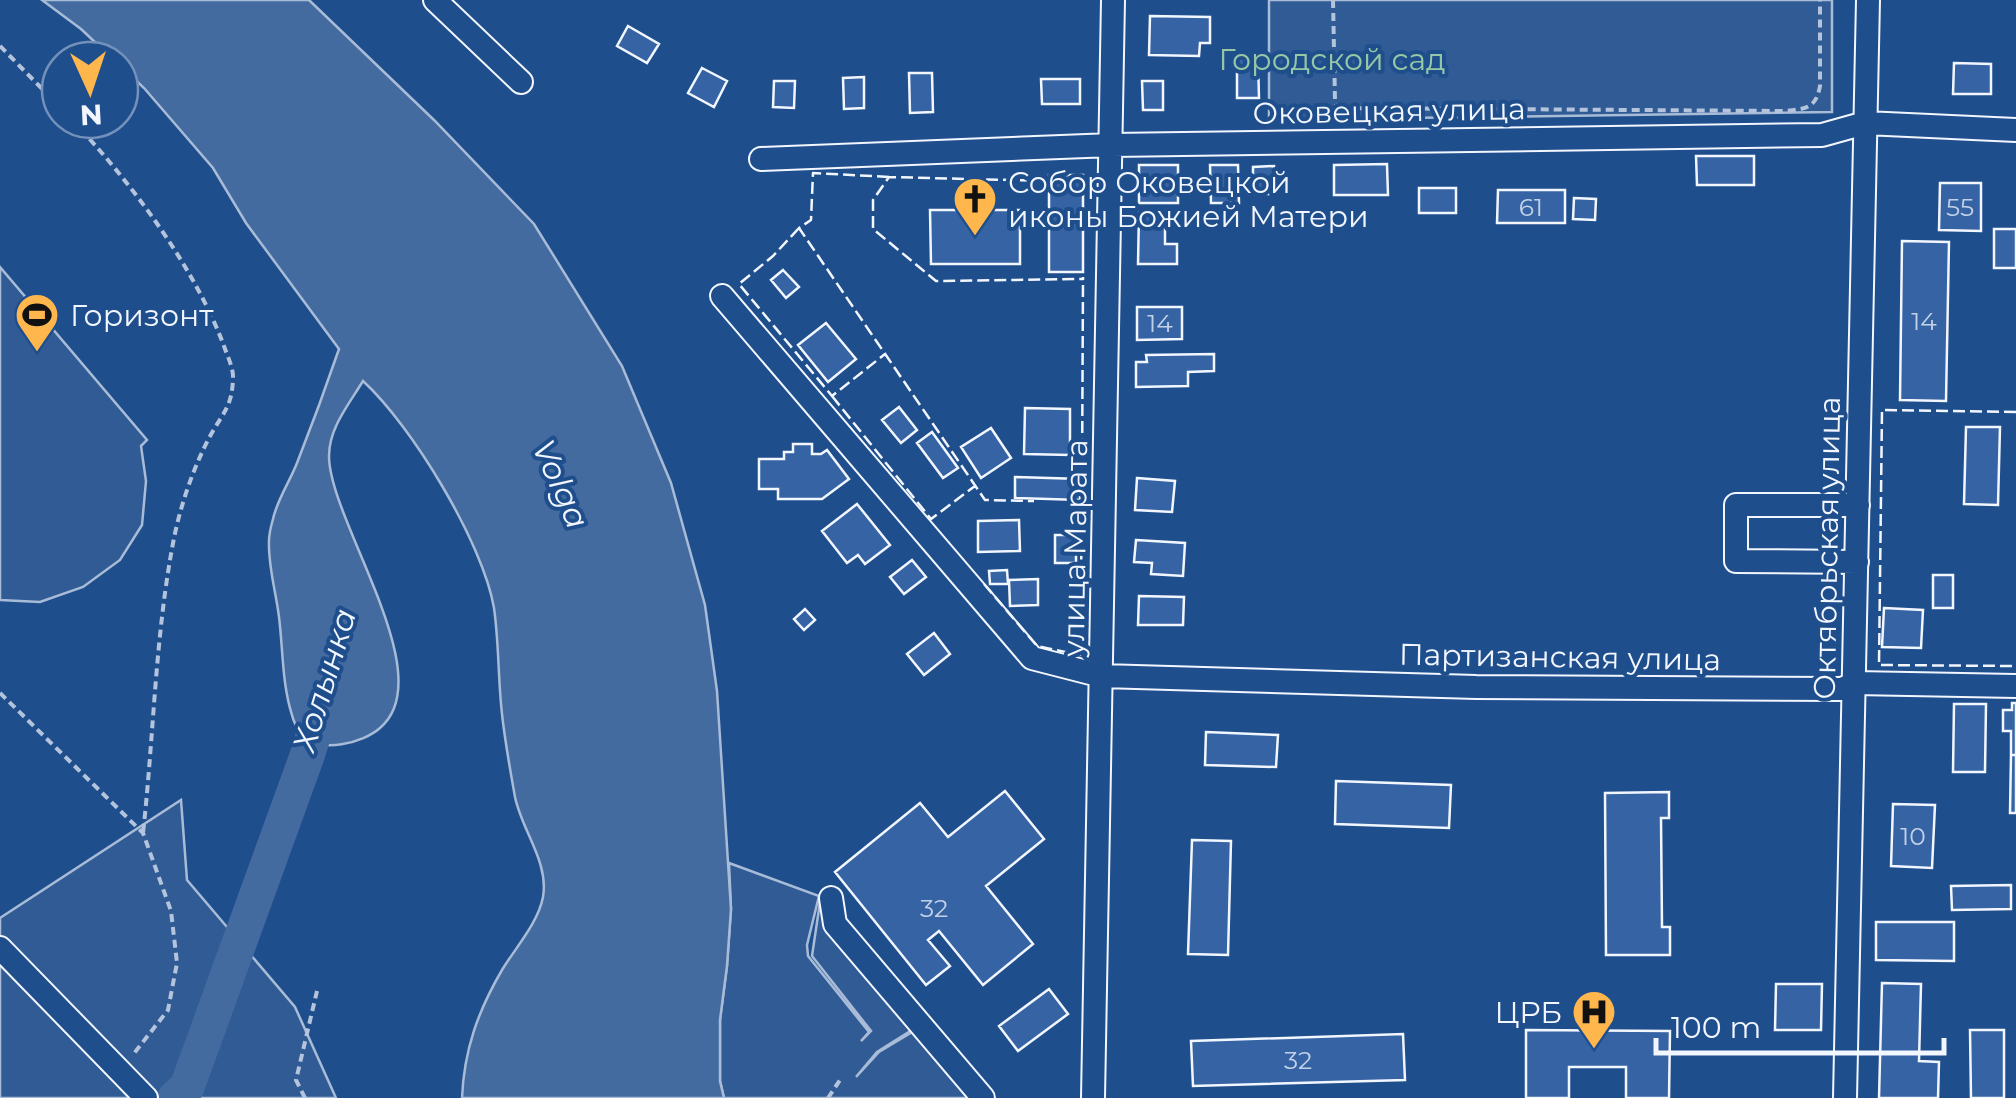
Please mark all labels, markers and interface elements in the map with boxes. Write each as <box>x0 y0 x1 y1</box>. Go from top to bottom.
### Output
north arrow <box>40 40 140 140</box>
park label: Городской сад <box>1218 41 1446 78</box>
street label: Оковецкая улица <box>1252 90 1526 132</box>
text: N <box>79 97 103 133</box>
place label: Собор Оковецкой иконы Божией Матери <box>1008 164 1369 235</box>
church icon: Собор Оковецкой иконы Божией Матери <box>952 176 998 237</box>
house number: 61 <box>1519 192 1543 222</box>
house number: 55 <box>1946 192 1974 222</box>
sports icon: Горизонт <box>14 292 60 353</box>
place label: Горизонт <box>70 297 214 334</box>
house number: 14 <box>1911 306 1937 336</box>
house number: 14 <box>1147 308 1173 338</box>
street label: Октябрьская улица <box>1806 396 1848 700</box>
water label: Volga <box>524 434 598 534</box>
street label: улица Марата <box>1055 439 1095 658</box>
water label: Холынка <box>284 604 364 757</box>
street label: Партизанская улица <box>1399 636 1721 678</box>
house number: 10 <box>1900 821 1926 851</box>
house number: 32 <box>920 893 948 923</box>
hospital icon: ЦРБ <box>1571 989 1617 1050</box>
scale bar <box>1656 993 1944 1055</box>
place label: ЦРБ <box>1494 994 1562 1031</box>
text: 100 m <box>1671 1009 1761 1046</box>
house number: 32 <box>1284 1045 1312 1075</box>

